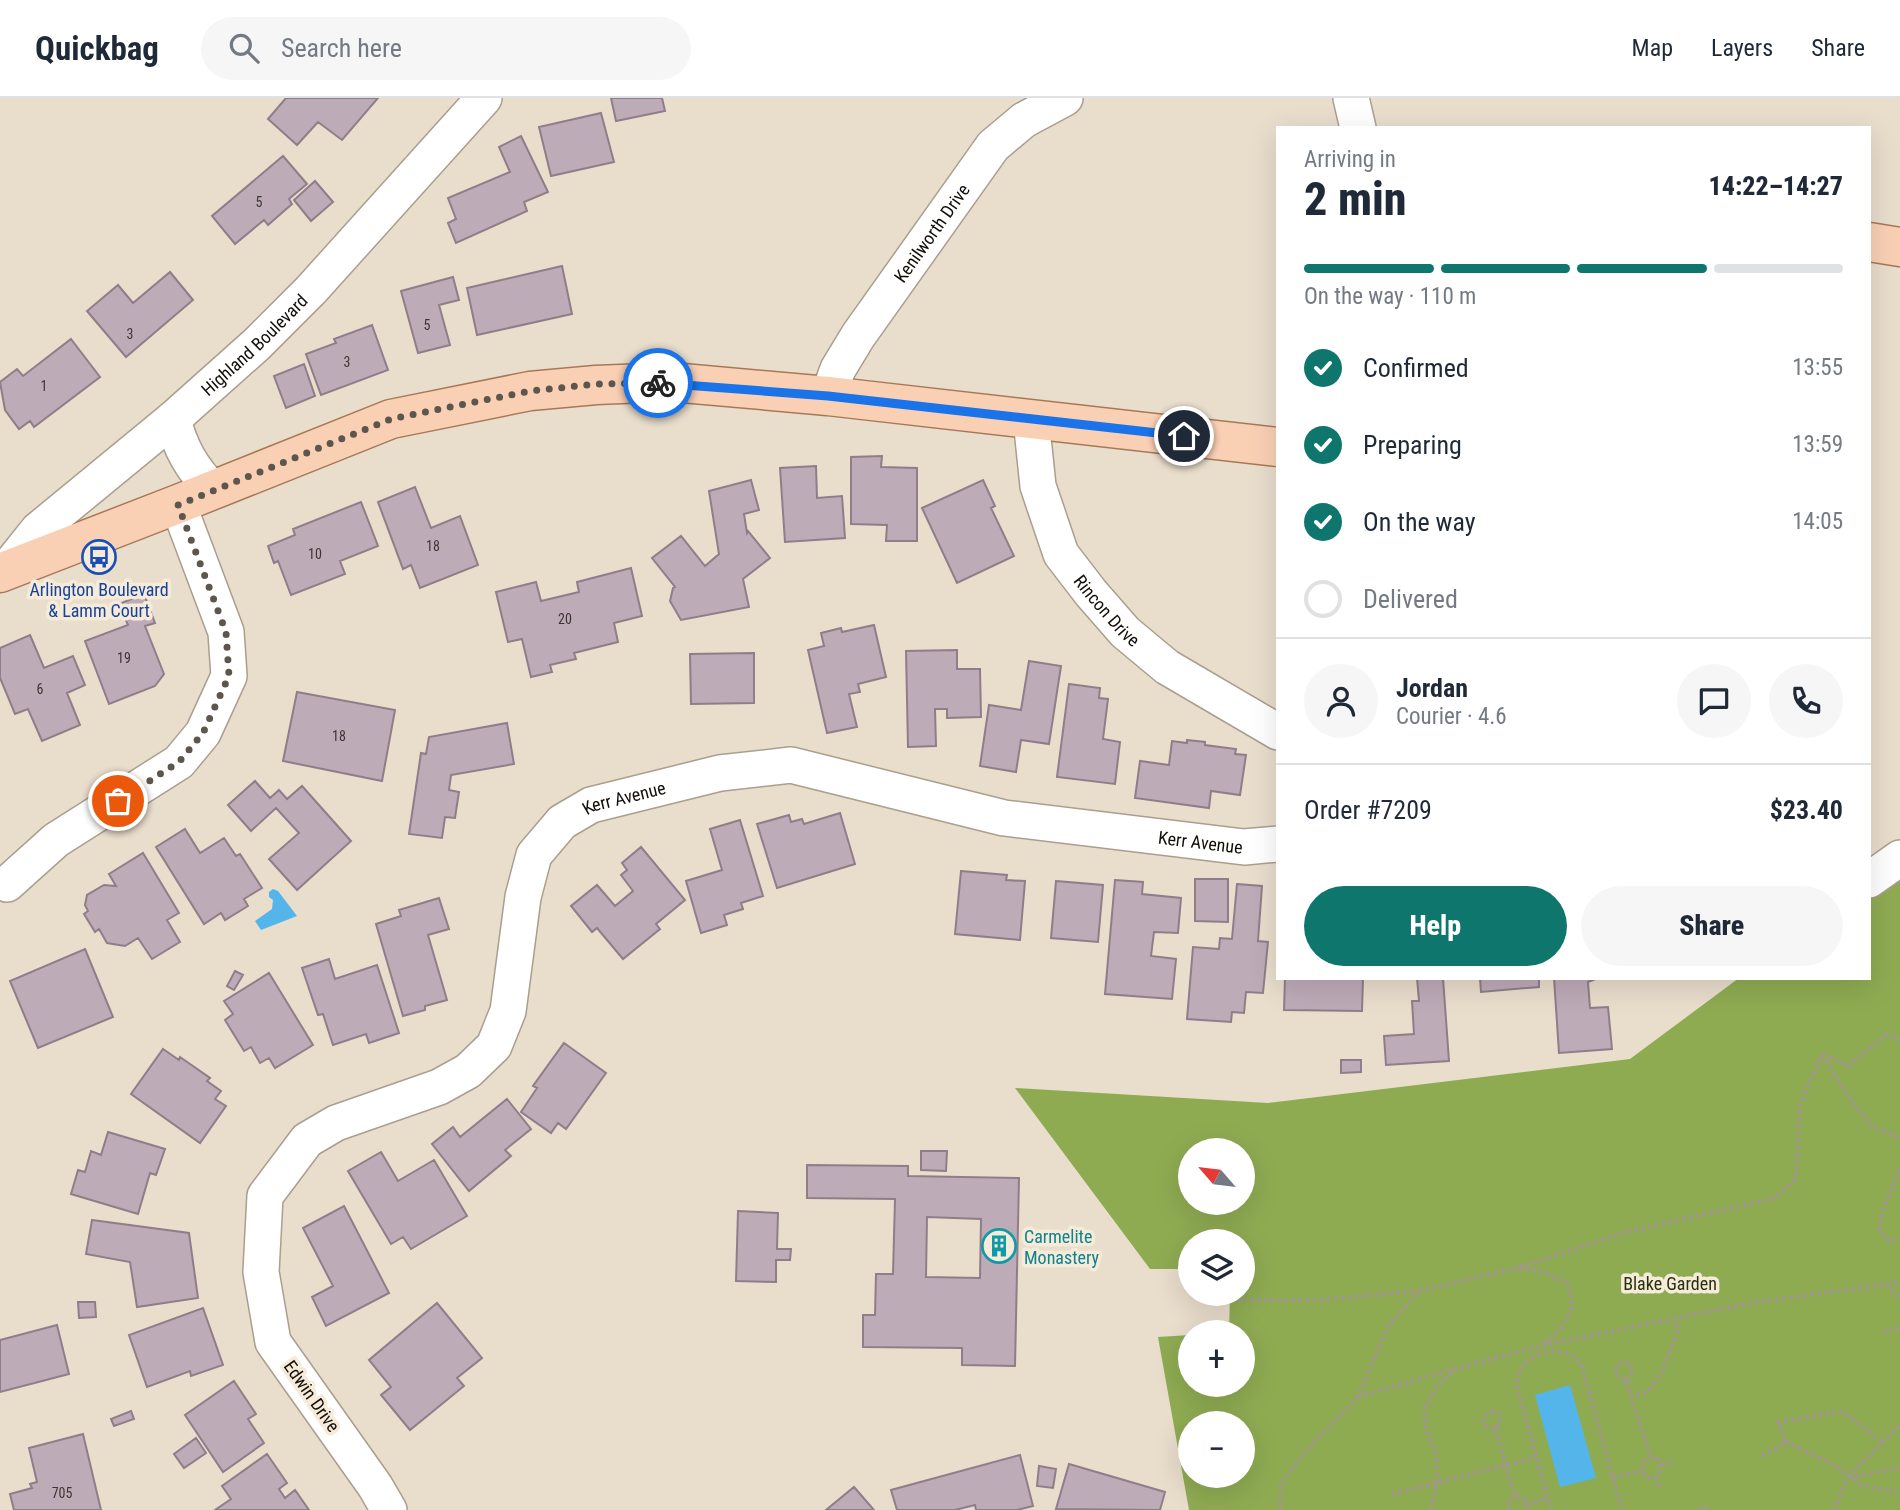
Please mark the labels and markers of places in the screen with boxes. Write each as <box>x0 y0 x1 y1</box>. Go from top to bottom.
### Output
pin <box>1154 406 1214 466</box>
bus stop icon: Arlington Boulevard & Lamm Court <box>80 538 118 576</box>
place label: Arlington Boulevard & Lamm Court <box>29 579 169 621</box>
pin <box>88 771 148 831</box>
place label: Carmelite Monastery <box>1024 1226 1100 1268</box>
building icon: Carmelite Monastery <box>980 1227 1018 1265</box>

